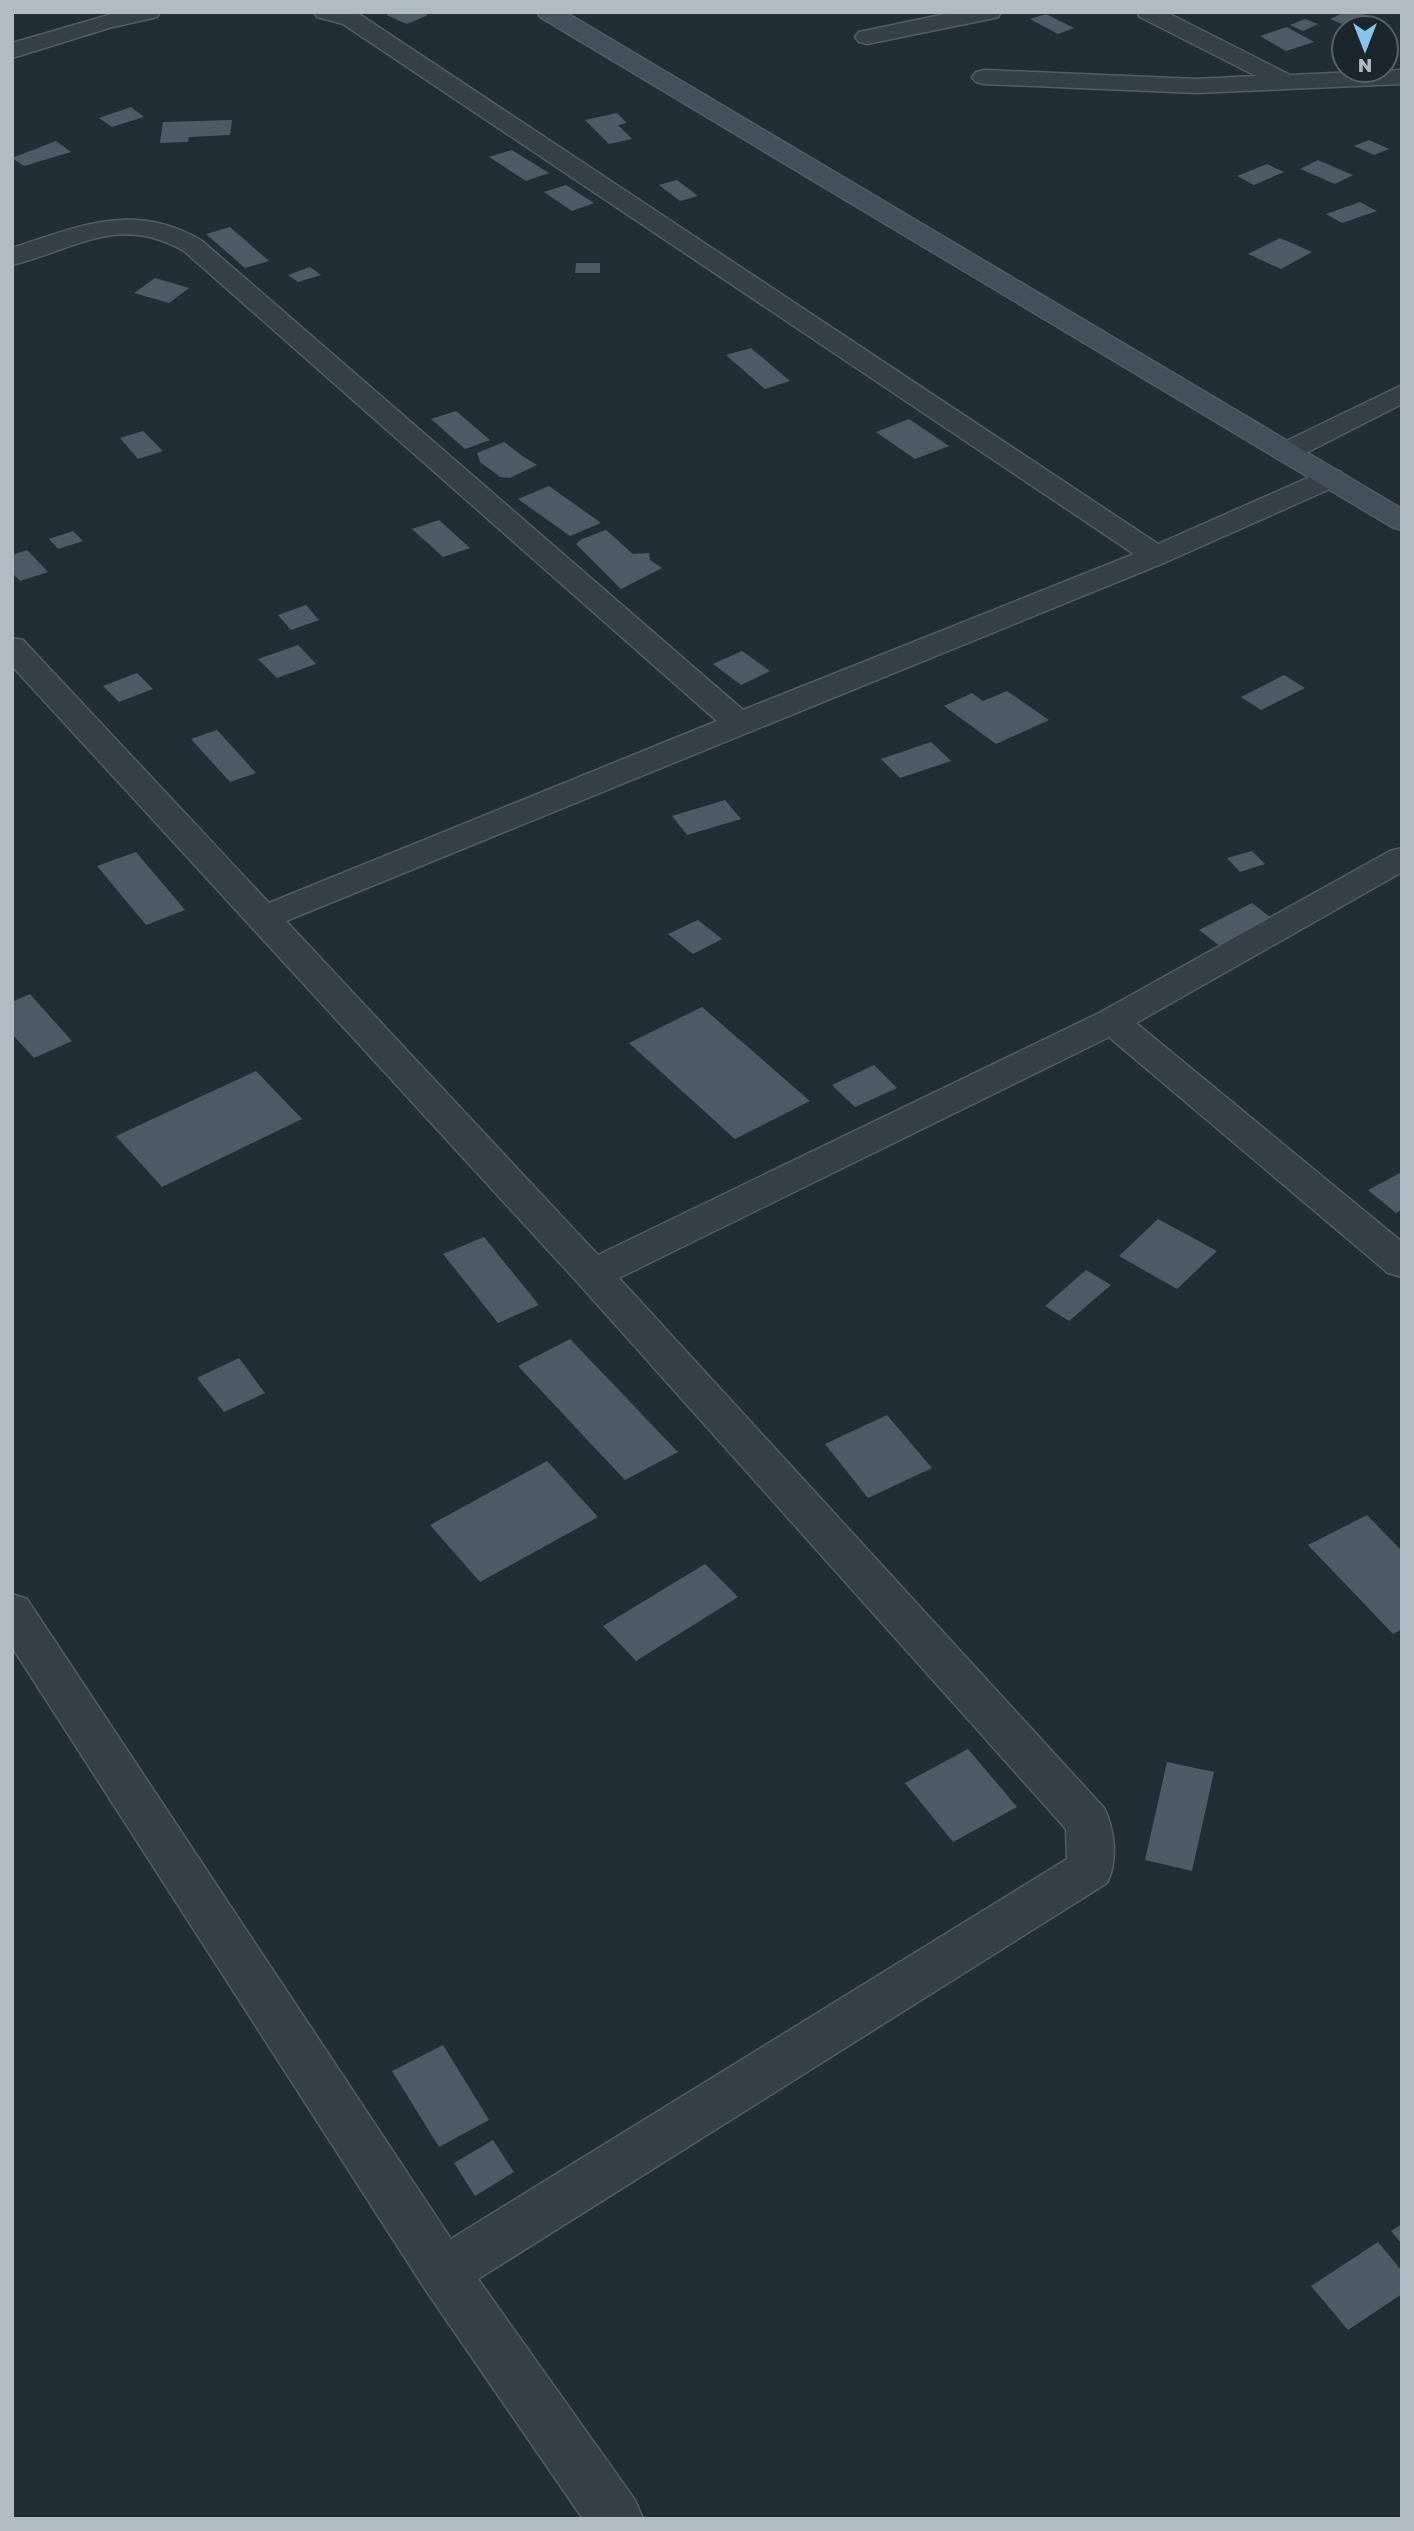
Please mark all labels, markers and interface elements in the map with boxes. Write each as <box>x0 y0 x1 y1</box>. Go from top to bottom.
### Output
north arrow <box>1330 14 1400 84</box>
text: N <box>1358 55 1372 78</box>

